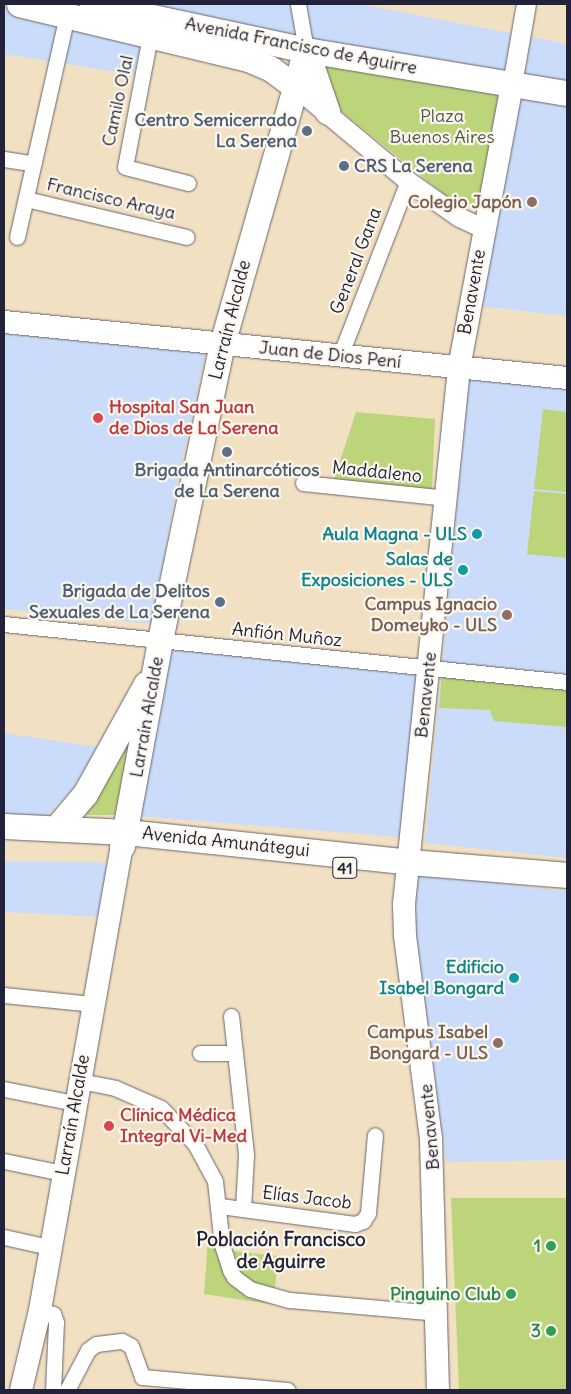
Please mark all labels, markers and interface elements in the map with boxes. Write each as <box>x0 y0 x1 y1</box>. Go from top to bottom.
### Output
street label: Avenida Francisco de Aguirre <box>183 13 419 79</box>
street label: Camilo Olal <box>98 54 138 148</box>
park label: Plaza Buenos Aires <box>389 106 495 148</box>
place label: Centro Semicerrado La Serena <box>135 110 297 152</box>
marker: Centro Semicerrado La Serena <box>301 125 313 137</box>
place label: CRS La Serena <box>354 155 473 177</box>
marker: CRS La Serena <box>338 160 350 172</box>
street label: Francisco Araya <box>45 174 177 224</box>
place label: Colegio Japón <box>408 191 522 213</box>
marker: Colegio Japón <box>526 196 538 208</box>
street label: General Gana <box>326 205 386 317</box>
street label: Benavente <box>454 248 490 336</box>
street label: Larraín Alcalde <box>205 258 255 382</box>
street label: Juan de Dios Pení <box>258 337 402 373</box>
place label: Hospital San Juan de Dios de La Serena <box>109 397 278 439</box>
marker: Hospital San Juan de Dios de La Serena <box>91 411 105 425</box>
marker: Brigada Antinarcóticos de La Serena <box>221 446 233 458</box>
street label: Maddaleno <box>331 457 423 487</box>
place label: Brigada Antinarcóticos de La Serena <box>135 460 319 502</box>
place label: Aula Magna - ULS <box>323 523 467 545</box>
marker: Aula Magna - ULS <box>471 528 483 540</box>
place label: Salas de Exposiciones - ULS <box>301 549 453 592</box>
marker: Salas de Exposiciones - ULS <box>457 564 469 576</box>
place label: Brigada de Delitos Sexuales de La Serena <box>29 581 210 624</box>
place label: Campus Ignacio Domeyko - ULS <box>365 594 497 636</box>
marker: Brigada de Delitos Sexuales de La Serena <box>214 596 226 608</box>
marker: Campus Ignacio Domeyko - ULS <box>501 609 513 621</box>
street label: Anfión Muñoz <box>231 618 343 652</box>
street label: Benavente <box>411 651 441 739</box>
street label: Larraín Alcalde <box>126 655 168 779</box>
street label: Avenida Amunátegui <box>141 822 311 862</box>
road number: 41 <box>331 854 359 881</box>
place label: Edificio Isabel Bongard <box>379 957 504 1000</box>
marker: Edificio Isabel Bongard <box>508 972 520 984</box>
place label: Campus Isabel Bongard - ULS <box>367 1022 488 1064</box>
marker: Campus Isabel Bongard - ULS <box>492 1037 504 1049</box>
street label: Larraín Alcalde <box>52 1053 94 1177</box>
street label: Benavente <box>415 1083 445 1171</box>
place label: Clínica Médica Integral Vi-Med <box>120 1105 247 1148</box>
marker: Clínica Médica Integral Vi-Med <box>102 1119 116 1133</box>
street label: Elías Jacob <box>261 1182 353 1214</box>
district label: Población Francisco de Aguirre <box>196 1229 366 1273</box>
place label: 1 <box>534 1235 541 1257</box>
marker: 1 <box>545 1240 557 1252</box>
place label: Pinguino Club <box>390 1283 501 1305</box>
marker: Pinguino Club <box>505 1288 517 1300</box>
place label: 3 <box>531 1320 541 1342</box>
marker: 3 <box>545 1325 557 1337</box>

